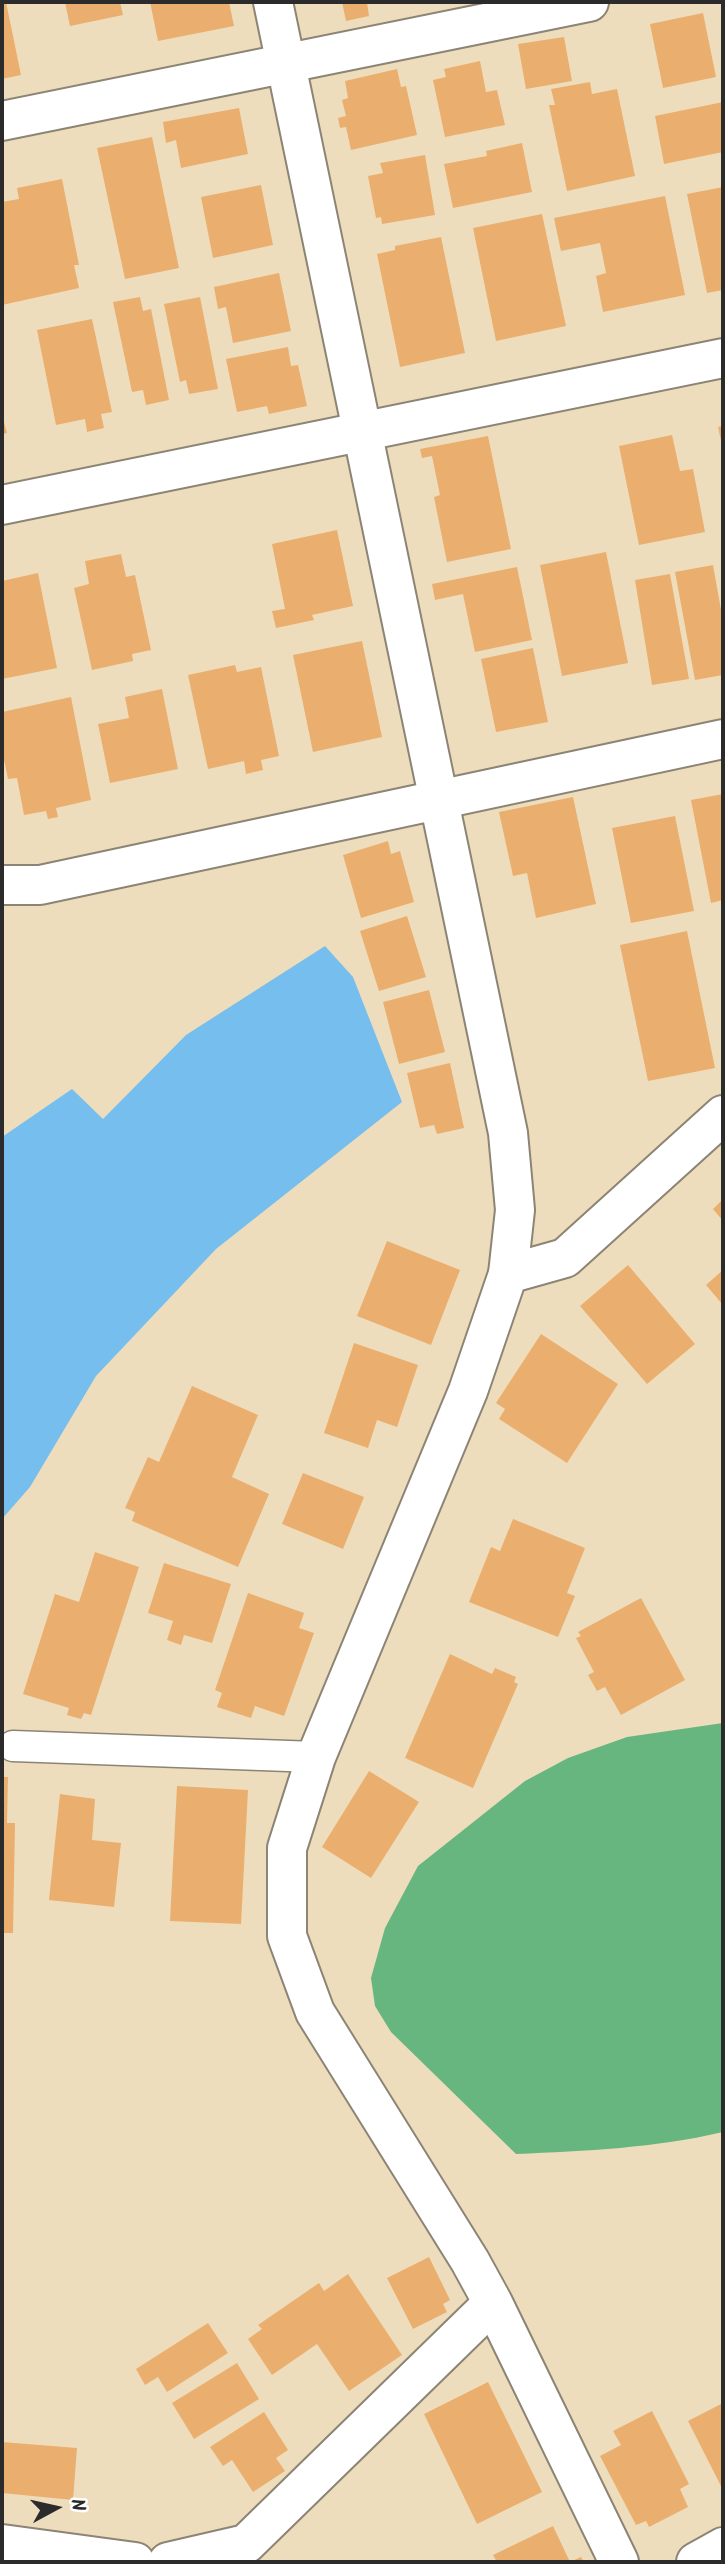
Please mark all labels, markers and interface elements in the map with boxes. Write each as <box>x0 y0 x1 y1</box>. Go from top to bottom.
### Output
north arrow <box>21 2473 91 2543</box>
text: N <box>61 2497 92 2513</box>

